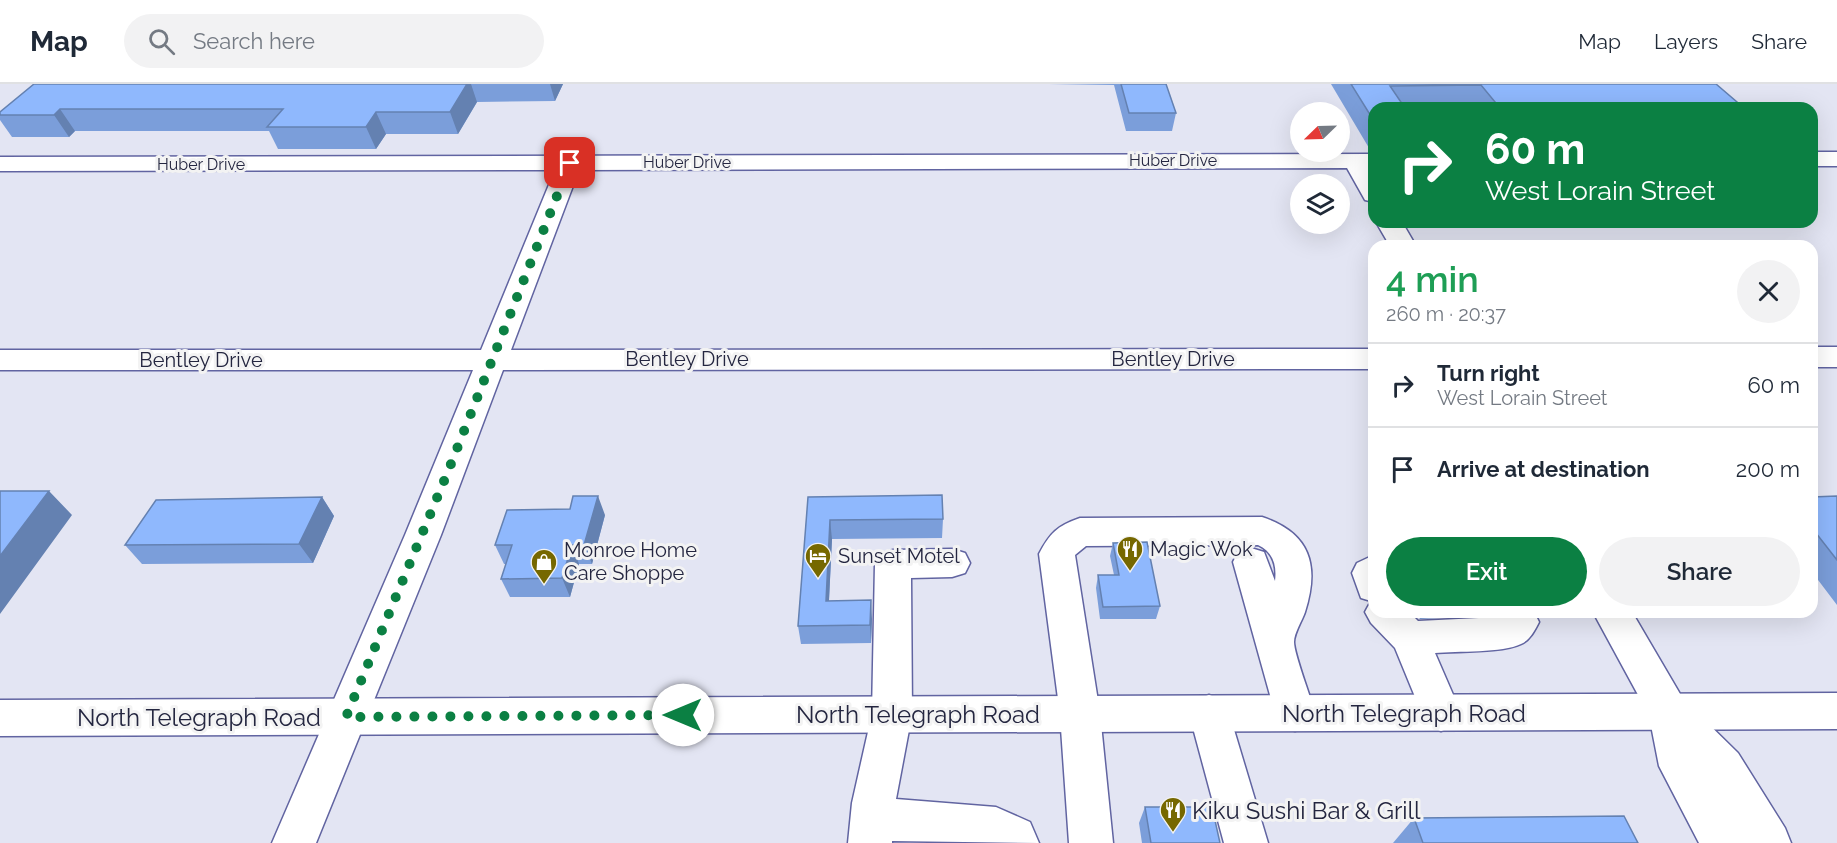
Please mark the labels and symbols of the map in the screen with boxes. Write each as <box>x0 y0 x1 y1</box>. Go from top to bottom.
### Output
north arrow <box>1290 102 1350 162</box>
pin <box>544 137 595 188</box>
street label: Huber Drive <box>1129 151 1217 170</box>
street label: Huber Drive <box>643 153 731 172</box>
street label: Huber Drive <box>157 155 245 174</box>
street label: Bentley Drive <box>625 347 749 371</box>
street label: Bentley Drive <box>1111 347 1235 371</box>
street label: Bentley Drive <box>139 348 263 372</box>
restaurant icon: Magic Wok <box>1115 534 1145 572</box>
place label: Magic Wok <box>1150 537 1253 561</box>
place label: Monroe Home Care Shoppe <box>564 538 697 585</box>
hotel icon: Sunset Motel <box>803 541 833 579</box>
place label: Sunset Motel <box>838 544 960 568</box>
shop icon: Monroe Home Care Shoppe <box>529 547 559 585</box>
position arrow <box>651 683 715 747</box>
street label: North Telegraph Road <box>1282 699 1526 728</box>
street label: North Telegraph Road <box>796 700 1040 729</box>
street label: North Telegraph Road <box>77 703 321 732</box>
restaurant icon: Kiku Sushi Bar & Grill <box>1158 795 1188 833</box>
place label: Kiku Sushi Bar & Grill <box>1192 796 1421 825</box>

